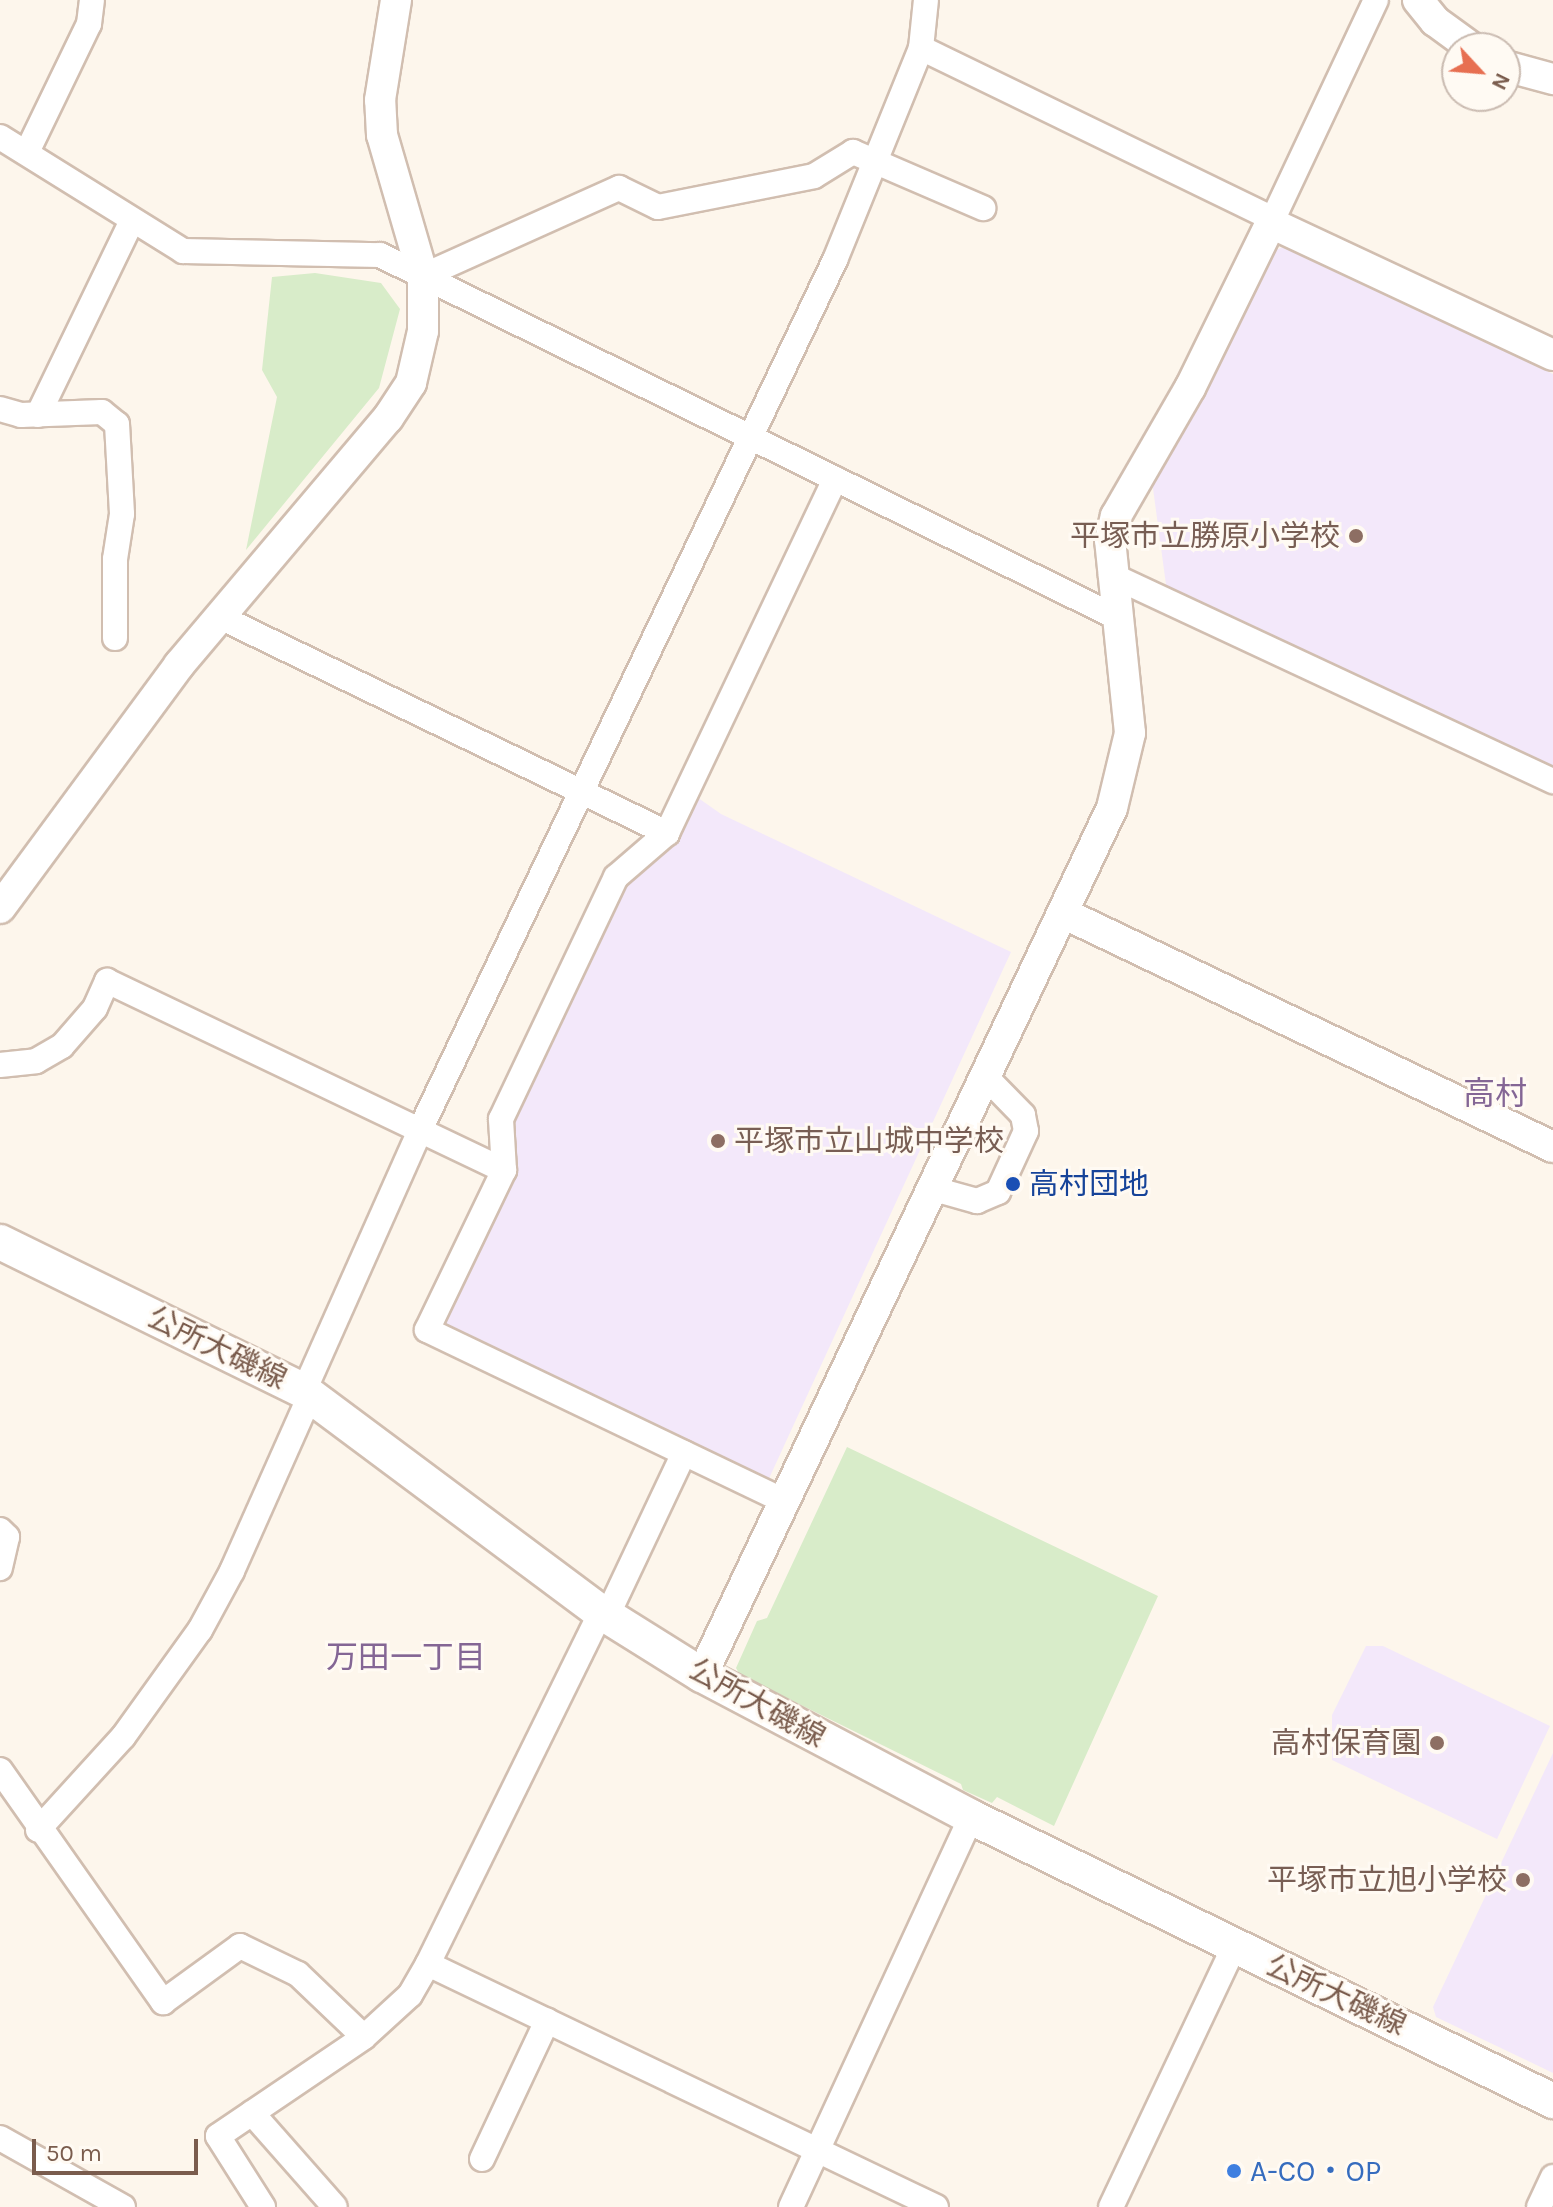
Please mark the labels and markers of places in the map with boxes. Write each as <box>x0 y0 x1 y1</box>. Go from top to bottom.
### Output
place label: 平塚市立勝原小学校 <box>1070 518 1340 554</box>
marker: 平塚市立勝原小学校 <box>1347 527 1365 545</box>
place label: 平塚市立山城中学校 <box>734 1123 1004 1159</box>
marker: 平塚市立山城中学校 <box>709 1132 727 1150</box>
place label: 高村団地 <box>1029 1166 1149 1202</box>
marker: 高村団地 <box>1004 1175 1022 1193</box>
place label: 高村保育園 <box>1271 1725 1421 1761</box>
marker: 高村保育園 <box>1428 1734 1446 1752</box>
place label: 平塚市立旭小学校 <box>1267 1862 1507 1898</box>
marker: 平塚市立旭小学校 <box>1514 1871 1532 1889</box>
place label: A-CO・OP <box>1250 2153 1381 2189</box>
marker: A-CO・OP <box>1225 2162 1243 2180</box>

